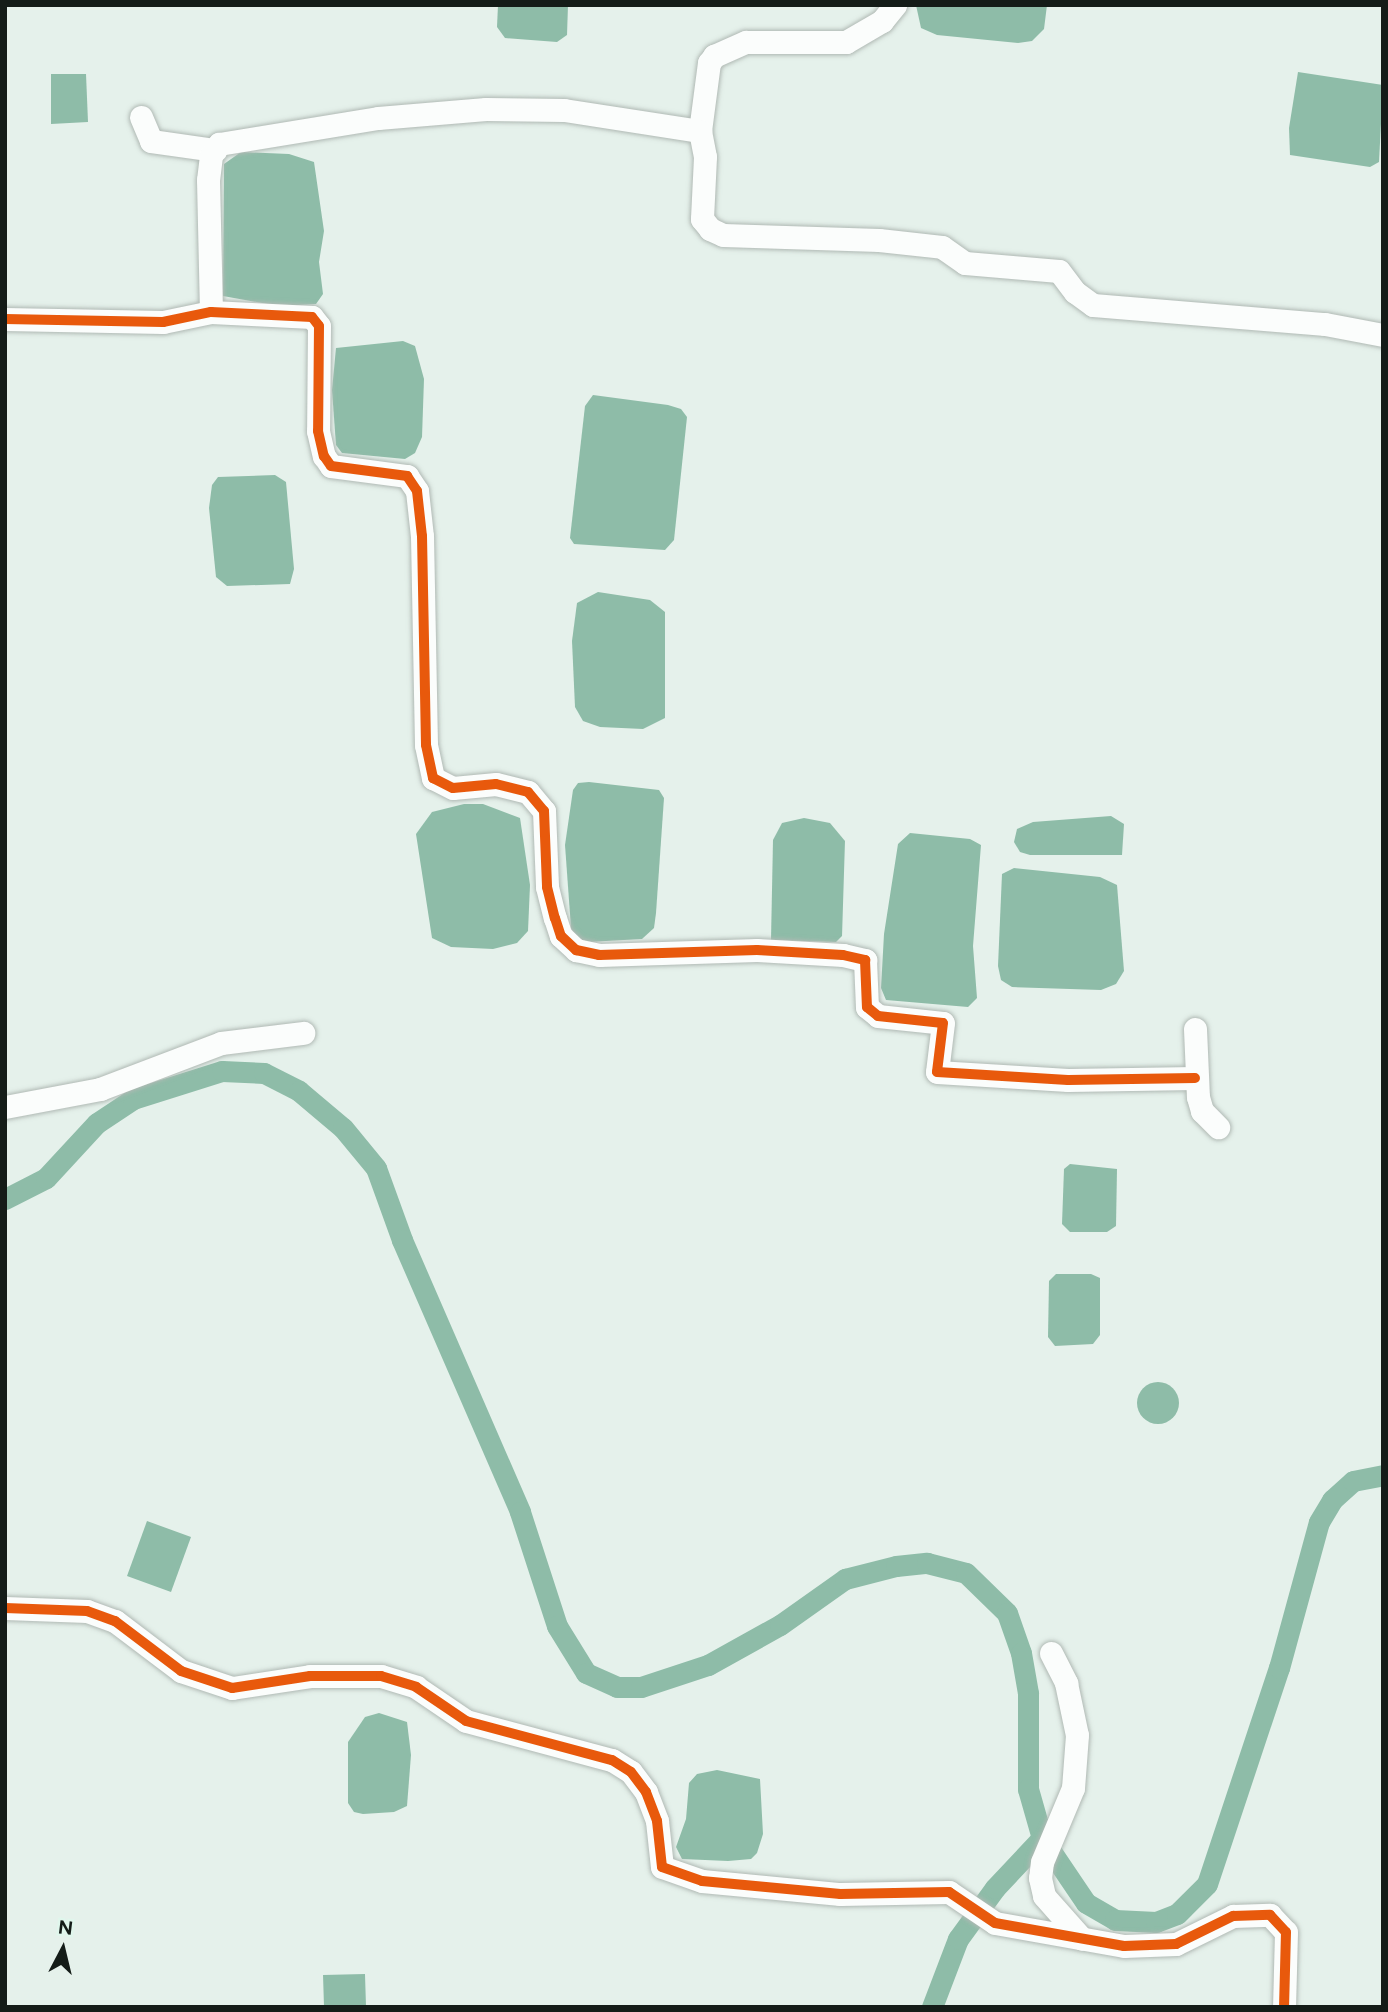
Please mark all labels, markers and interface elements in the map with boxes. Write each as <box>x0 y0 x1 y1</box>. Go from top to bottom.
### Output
north arrow <box>28 1914 98 1984</box>
text: N <box>57 1915 74 1940</box>

